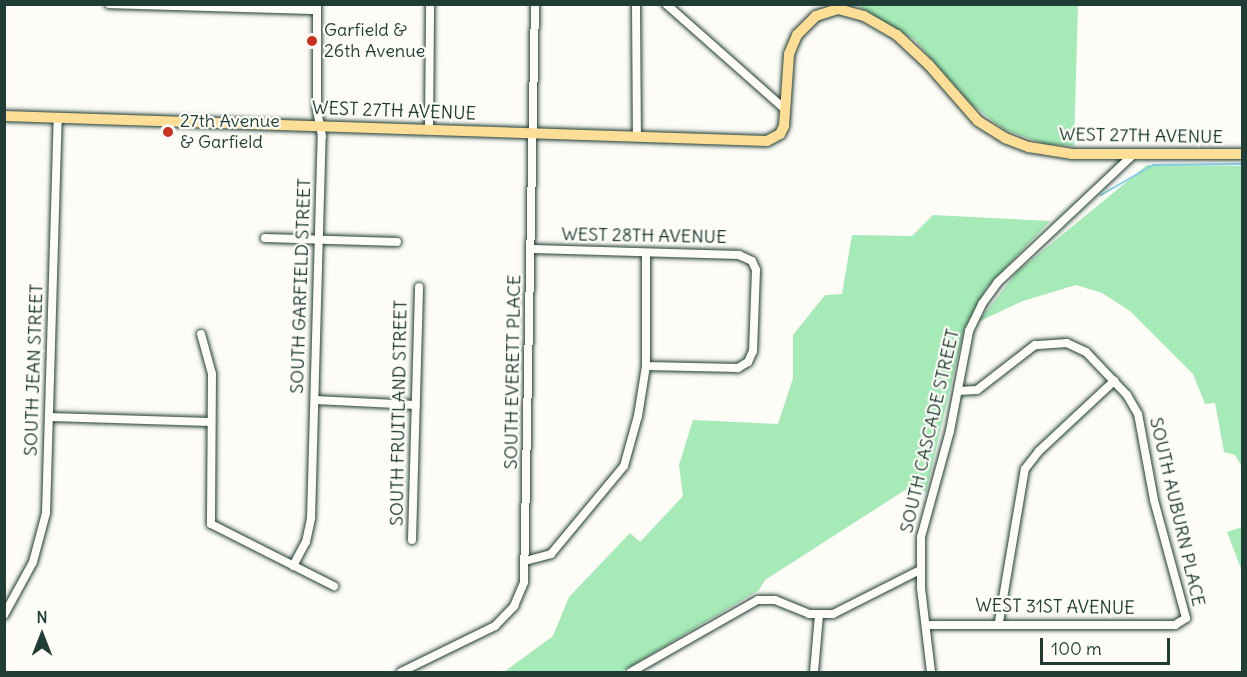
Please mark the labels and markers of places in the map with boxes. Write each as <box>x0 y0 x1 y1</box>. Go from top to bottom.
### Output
place label: Garfield & 26th Avenue <box>324 20 425 63</box>
marker: Garfield & 26th Avenue <box>305 34 319 48</box>
place label: 27th Avenue & Garfield <box>180 111 280 154</box>
marker: 27th Avenue & Garfield <box>161 125 175 139</box>

